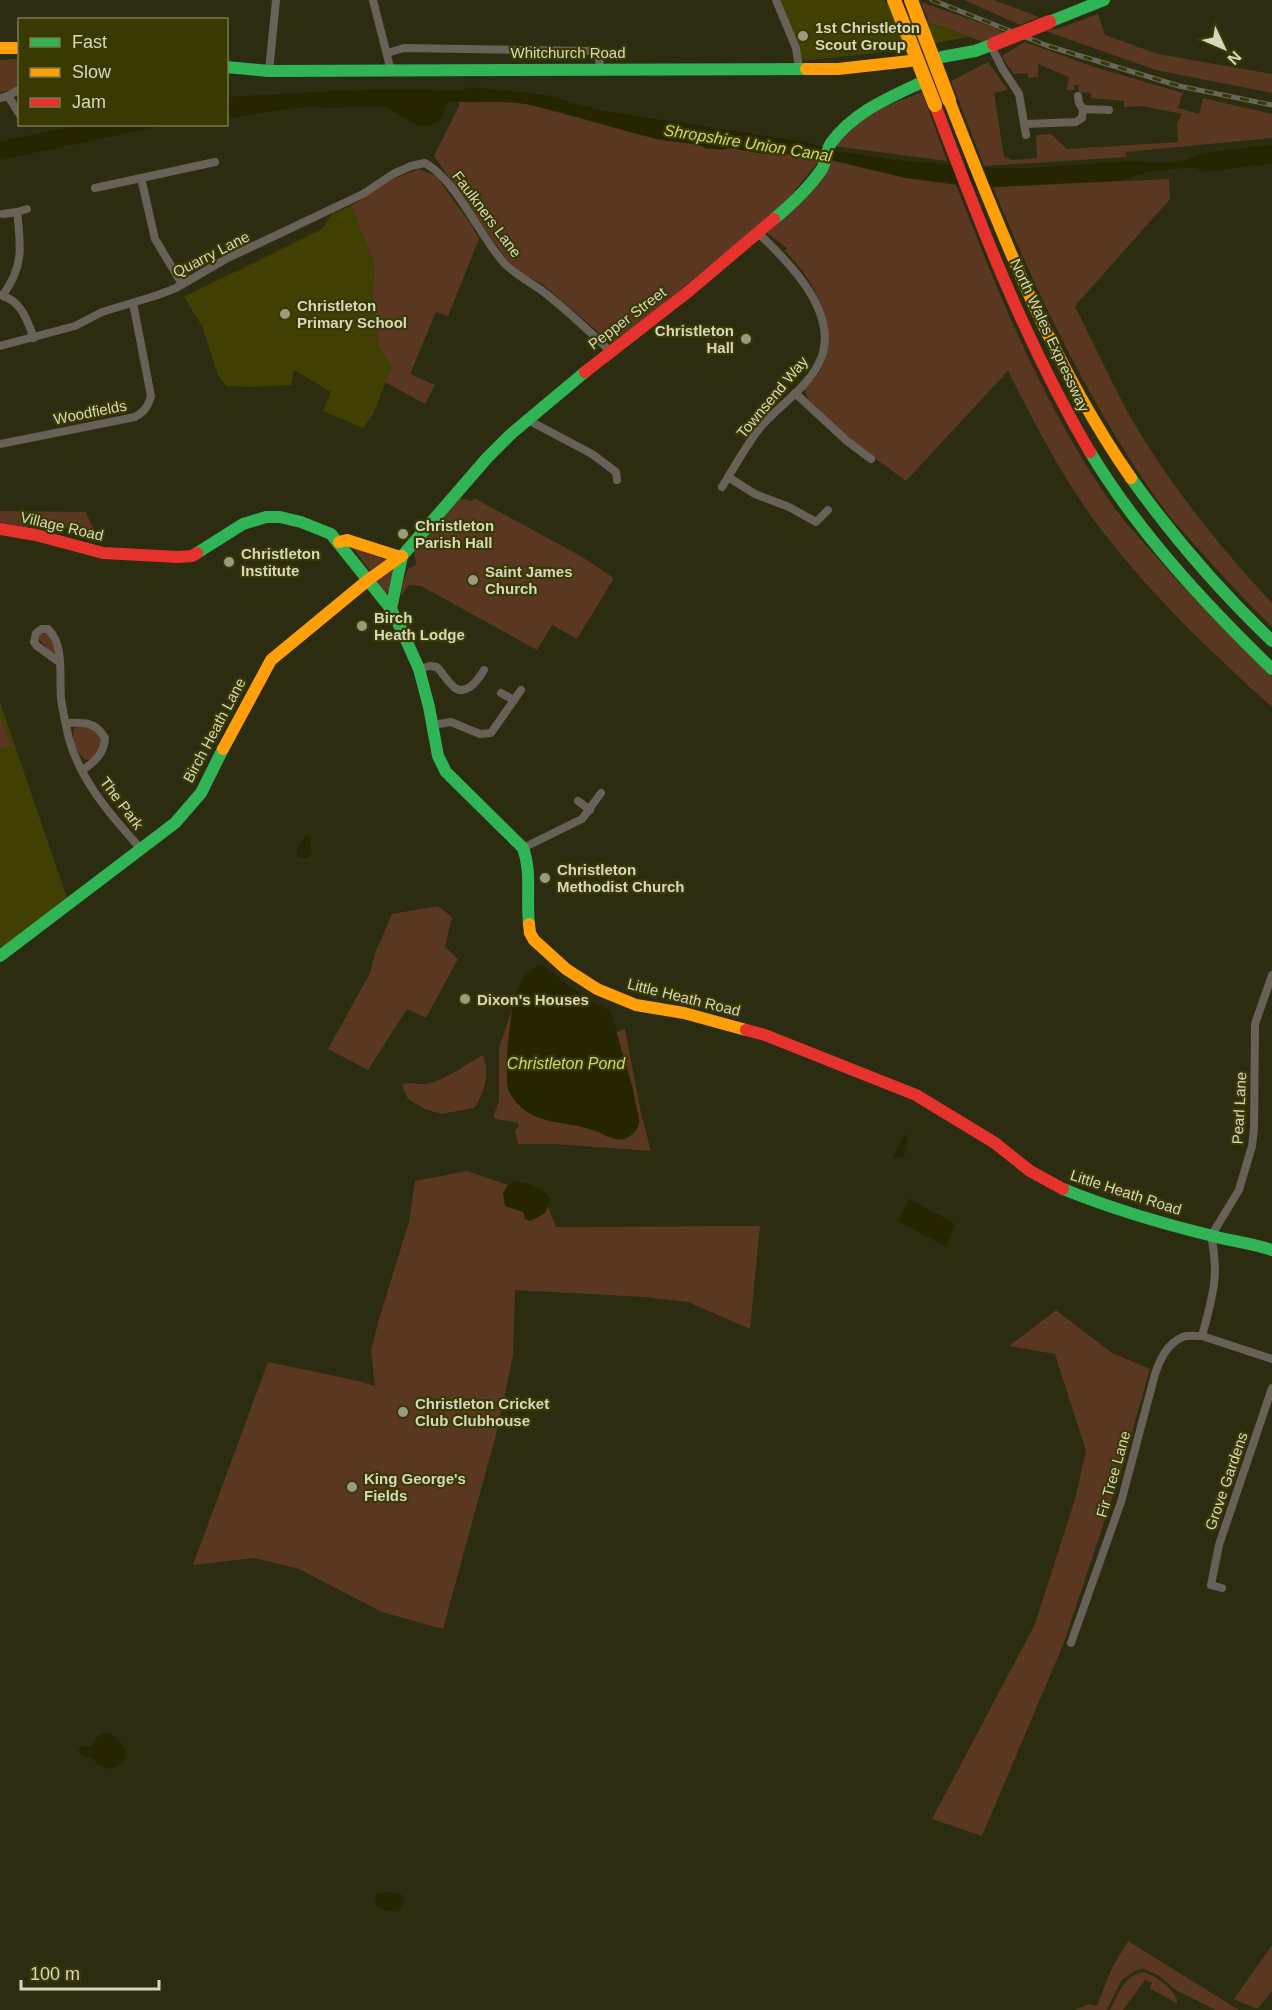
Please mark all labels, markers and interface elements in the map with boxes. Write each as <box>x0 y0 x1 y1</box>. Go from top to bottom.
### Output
legend <box>18 18 228 126</box>
north arrow <box>1194 18 1254 78</box>
place label: 1st Christleton Scout Group <box>815 19 920 53</box>
marker: 1st Christleton Scout Group <box>796 29 810 43</box>
text: Fast <box>72 32 107 52</box>
street label: Whitchurch Road <box>510 44 626 61</box>
text: N <box>1224 48 1245 68</box>
text: Slow <box>72 62 112 82</box>
text: Jam <box>72 92 106 112</box>
water label: Shropshire Union Canal <box>663 121 834 165</box>
street label: Faulkners Lane <box>449 168 525 260</box>
street label: Quarry Lane <box>170 227 252 281</box>
street label: North Wales Expressway <box>1007 256 1093 415</box>
street label: Pepper Street <box>585 283 670 353</box>
place label: Christleton Primary School <box>297 297 407 331</box>
marker: Christleton Primary School <box>278 307 292 321</box>
place label: Christleton Hall <box>655 322 734 356</box>
marker: Christleton Hall <box>739 332 753 346</box>
street label: Townsend Way <box>733 352 811 441</box>
street label: Woodfields <box>52 397 128 427</box>
street label: Village Road <box>19 508 105 544</box>
place label: Christleton Parish Hall <box>415 517 494 551</box>
marker: Christleton Parish Hall <box>396 527 410 541</box>
place label: Christleton Institute <box>241 545 320 579</box>
marker: Christleton Institute <box>222 555 236 569</box>
place label: Saint James Church <box>485 563 573 597</box>
marker: Saint James Church <box>466 573 480 587</box>
place label: Birch Heath Lodge <box>374 609 465 643</box>
marker: Birch Heath Lodge <box>355 619 369 633</box>
street label: Birch Heath Lane <box>179 675 249 785</box>
street label: The Park <box>97 774 147 833</box>
place label: Christleton Methodist Church <box>557 861 685 895</box>
marker: Christleton Methodist Church <box>538 871 552 885</box>
street label: Little Heath Road <box>626 975 742 1019</box>
place label: Dixon's Houses <box>477 991 589 1008</box>
marker: Dixon's Houses <box>458 992 472 1006</box>
water label: Christleton Pond <box>507 1055 626 1072</box>
street label: Pearl Lane <box>1229 1071 1249 1145</box>
street label: Little Heath Road <box>1068 1166 1184 1218</box>
place label: Christleton Cricket Club Clubhouse <box>415 1395 549 1429</box>
marker: Christleton Cricket Club Clubhouse <box>396 1405 410 1419</box>
street label: Fir Tree Lane <box>1093 1429 1133 1519</box>
street label: Grove Gardens <box>1201 1430 1251 1532</box>
place label: King George's Fields <box>364 1470 466 1504</box>
marker: King George's Fields <box>345 1480 359 1494</box>
scale bar <box>21 1953 159 1991</box>
text: 100 m <box>30 1964 80 1984</box>

